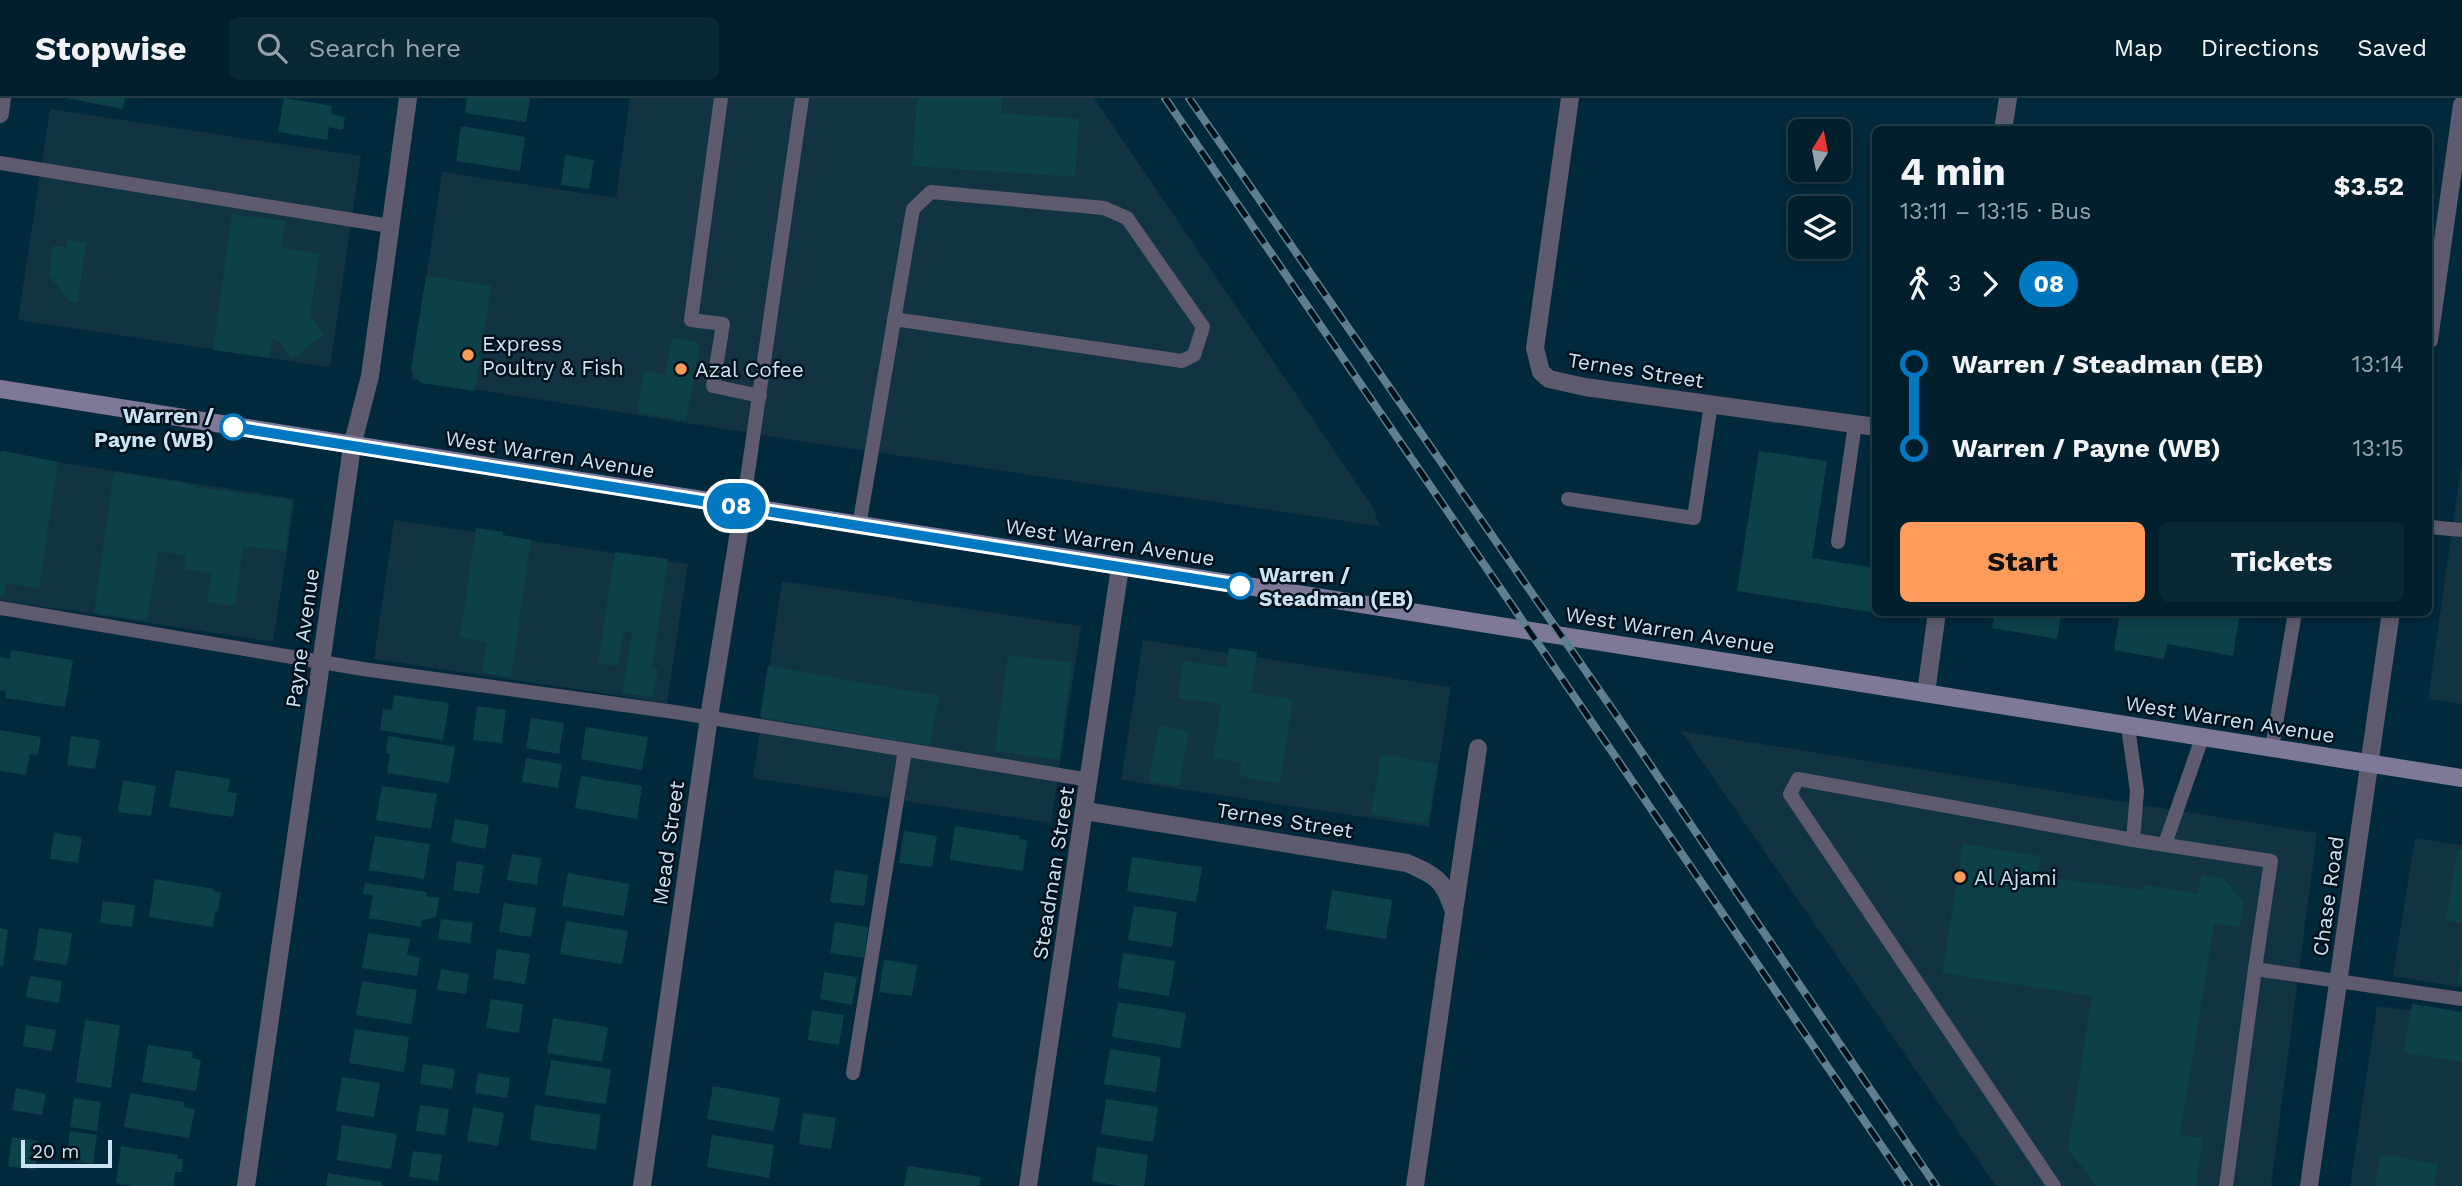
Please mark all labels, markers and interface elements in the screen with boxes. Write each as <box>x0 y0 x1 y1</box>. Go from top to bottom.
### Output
search box <box>229 17 719 80</box>
text: Stopwise <box>35 29 187 68</box>
icon: search <box>253 29 291 67</box>
text: Search here <box>309 33 461 63</box>
text: Map <box>2114 34 2163 62</box>
text: Directions <box>2201 34 2319 62</box>
text: Saved <box>2357 34 2427 62</box>
north arrow <box>1788 119 1852 182</box>
map controls <box>1788 119 1851 259</box>
text: 4 min <box>1900 150 2006 194</box>
text: $3.52 <box>2334 171 2404 201</box>
button: layers <box>1788 196 1851 259</box>
text: 13:11 – 13:15 · Bus <box>1900 198 2091 225</box>
icon: walk <box>1900 265 1938 303</box>
icon: forward <box>1971 265 2009 303</box>
text: 3 <box>1948 270 1961 297</box>
text: 08 <box>2033 270 2064 298</box>
place label: Express Poultry & Fish <box>482 331 624 380</box>
marker: Express Poultry & Fish <box>460 347 476 363</box>
street label: Ternes Street <box>1566 347 1706 393</box>
text: Warren / Steadman (EB) <box>1952 349 2264 379</box>
text: 13:14 <box>2352 351 2404 378</box>
place label: Azal Cofee <box>695 357 804 382</box>
marker: Azal Cofee <box>673 361 689 377</box>
place label: Warren / Payne (WB) <box>94 403 214 452</box>
marker: Warren / Payne (WB) <box>220 414 246 440</box>
street label: West Warren Avenue <box>443 425 657 483</box>
text: Warren / Payne (WB) <box>1952 433 2221 463</box>
text: 13:15 <box>2352 435 2404 462</box>
line badge: 08 <box>704 483 768 529</box>
text: 08 <box>721 492 751 520</box>
street label: West Warren Avenue <box>1003 513 1217 571</box>
button: Start <box>1900 522 2145 602</box>
button: Tickets <box>2159 522 2404 602</box>
place label: Warren / Steadman (EB) <box>1259 562 1414 611</box>
street label: Payne Avenue <box>280 567 324 709</box>
marker: Warren / Steadman (EB) <box>1227 573 1253 599</box>
street label: West Warren Avenue <box>1563 601 1777 659</box>
street label: West Warren Avenue <box>2123 690 2337 748</box>
street label: Mead Street <box>647 779 689 907</box>
street label: Steadman Street <box>1027 785 1079 961</box>
street label: Ternes Street <box>1215 797 1355 843</box>
street label: Chase Road <box>2307 834 2349 958</box>
place label: Al Ajami <box>1974 865 2057 890</box>
marker: Al Ajami <box>1952 869 1968 885</box>
scale bar <box>21 1137 112 1169</box>
text: 20 m <box>32 1140 79 1163</box>

